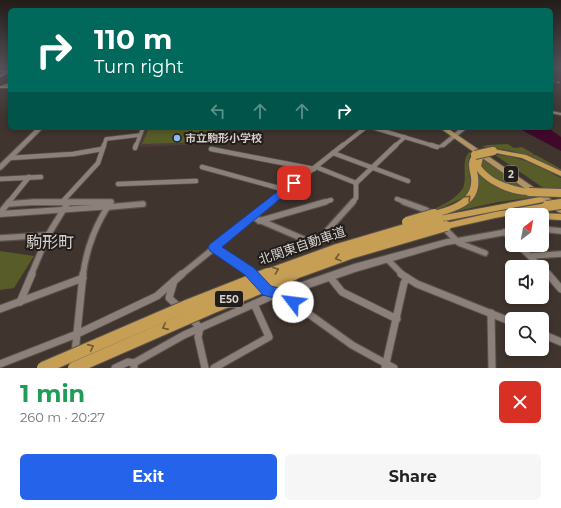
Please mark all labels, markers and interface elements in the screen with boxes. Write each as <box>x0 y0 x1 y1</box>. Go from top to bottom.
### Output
text: 110 m <box>94 22 172 56</box>
icon: right <box>28 24 80 76</box>
text: Turn right <box>94 56 184 78</box>
icon: left <box>207 100 229 122</box>
icon: ahead <box>249 100 271 122</box>
icon: ahead <box>291 100 313 122</box>
icon: right <box>333 100 355 122</box>
place label: 市立駒形小学校 <box>185 131 262 145</box>
marker: 市立駒形小学校 <box>172 133 182 143</box>
pin <box>277 166 311 200</box>
road number: 2 <box>504 166 518 182</box>
icon: arrive <box>283 172 305 194</box>
one-way arrow <box>463 195 471 203</box>
north arrow <box>505 208 549 252</box>
map controls <box>505 208 549 356</box>
street label: 北関東自動車道 <box>256 223 348 267</box>
district label: 駒形町 <box>26 233 74 252</box>
one-way arrow <box>335 253 342 262</box>
button: sound <box>505 260 549 304</box>
one-way arrow <box>272 266 279 274</box>
position arrow <box>272 281 314 323</box>
road number: E50 <box>215 291 243 307</box>
button: search <box>505 312 549 356</box>
one-way arrow <box>162 322 170 330</box>
one-way arrow <box>87 344 95 352</box>
text: 1 min <box>20 379 85 408</box>
button: close <box>499 381 541 423</box>
text: 260 m · 20:27 <box>20 409 105 425</box>
button: Exit <box>20 454 277 500</box>
button: Share <box>285 454 541 500</box>

